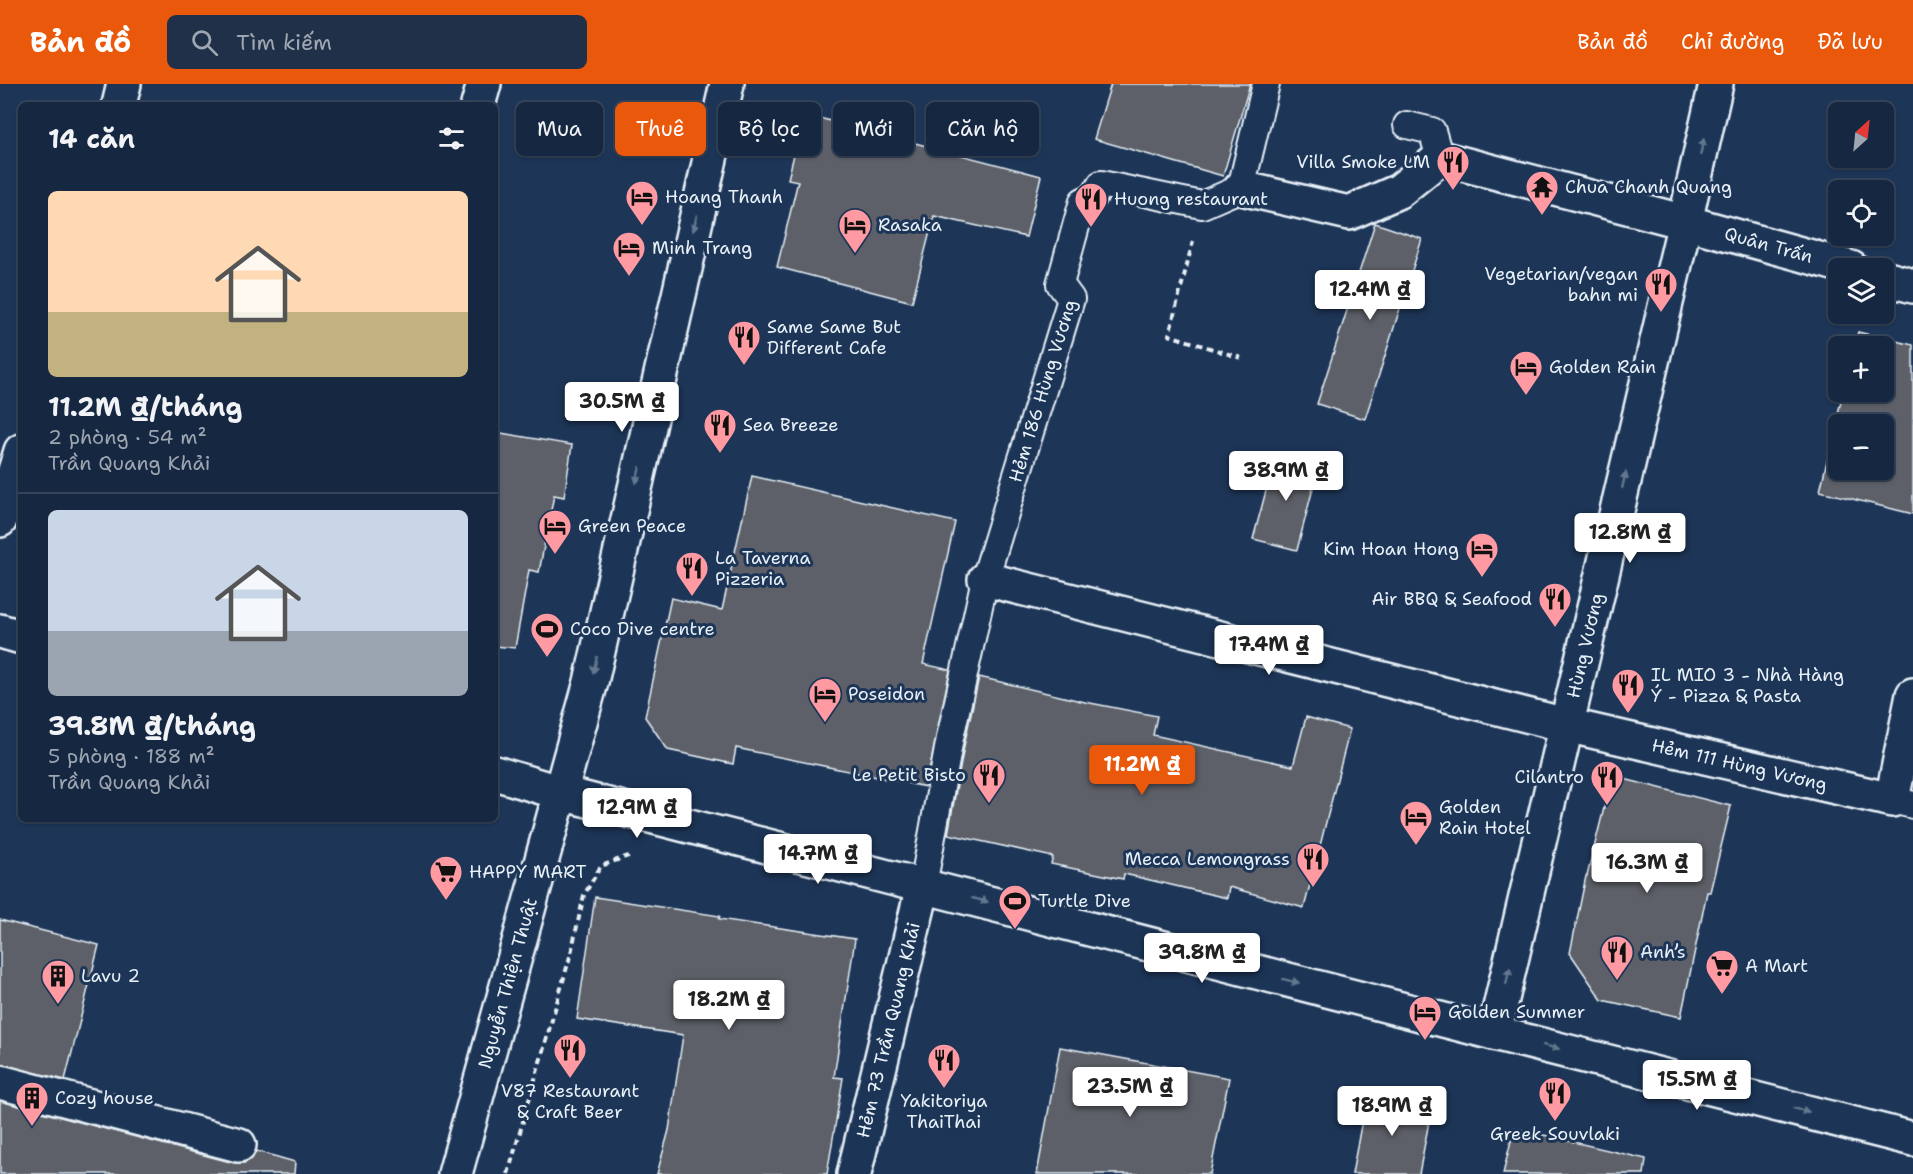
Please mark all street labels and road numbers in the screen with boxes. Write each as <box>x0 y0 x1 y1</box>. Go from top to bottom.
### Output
street label: Quân Trấn <box>1722 221 1815 269</box>
street label: Hẻm 186 Hùng Vương <box>1003 297 1082 485</box>
street label: Hùng Vương <box>1561 591 1609 701</box>
street label: Hẻm 111 Hùng Vương <box>1649 733 1829 797</box>
street label: Nguyễn Thiện Thuật <box>473 895 543 1071</box>
street label: Hẻm 73 Trần Quang Khải <box>851 920 926 1140</box>

